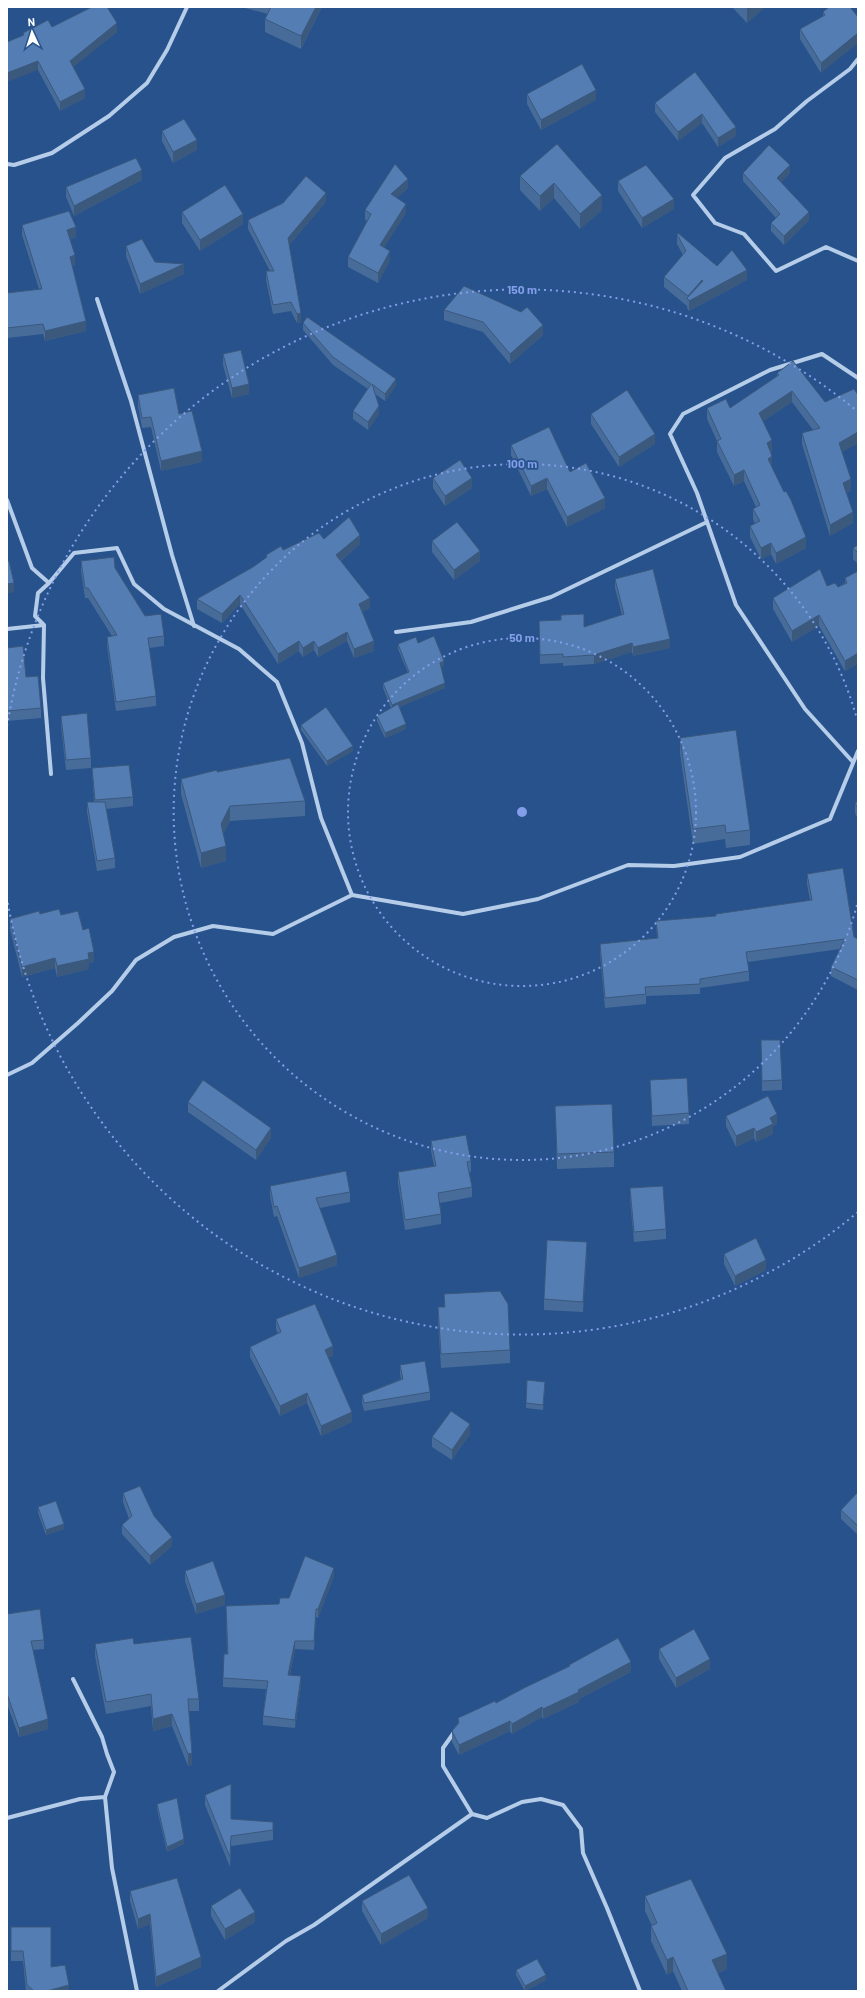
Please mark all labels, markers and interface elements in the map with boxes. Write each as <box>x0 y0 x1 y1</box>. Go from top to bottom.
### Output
north arrow <box>12 12 52 52</box>
text: N <box>27 15 35 28</box>
text: 150 m <box>507 282 537 296</box>
text: 100 m <box>507 456 537 470</box>
text: 50 m <box>509 630 535 644</box>
centre of rings <box>515 805 529 819</box>

